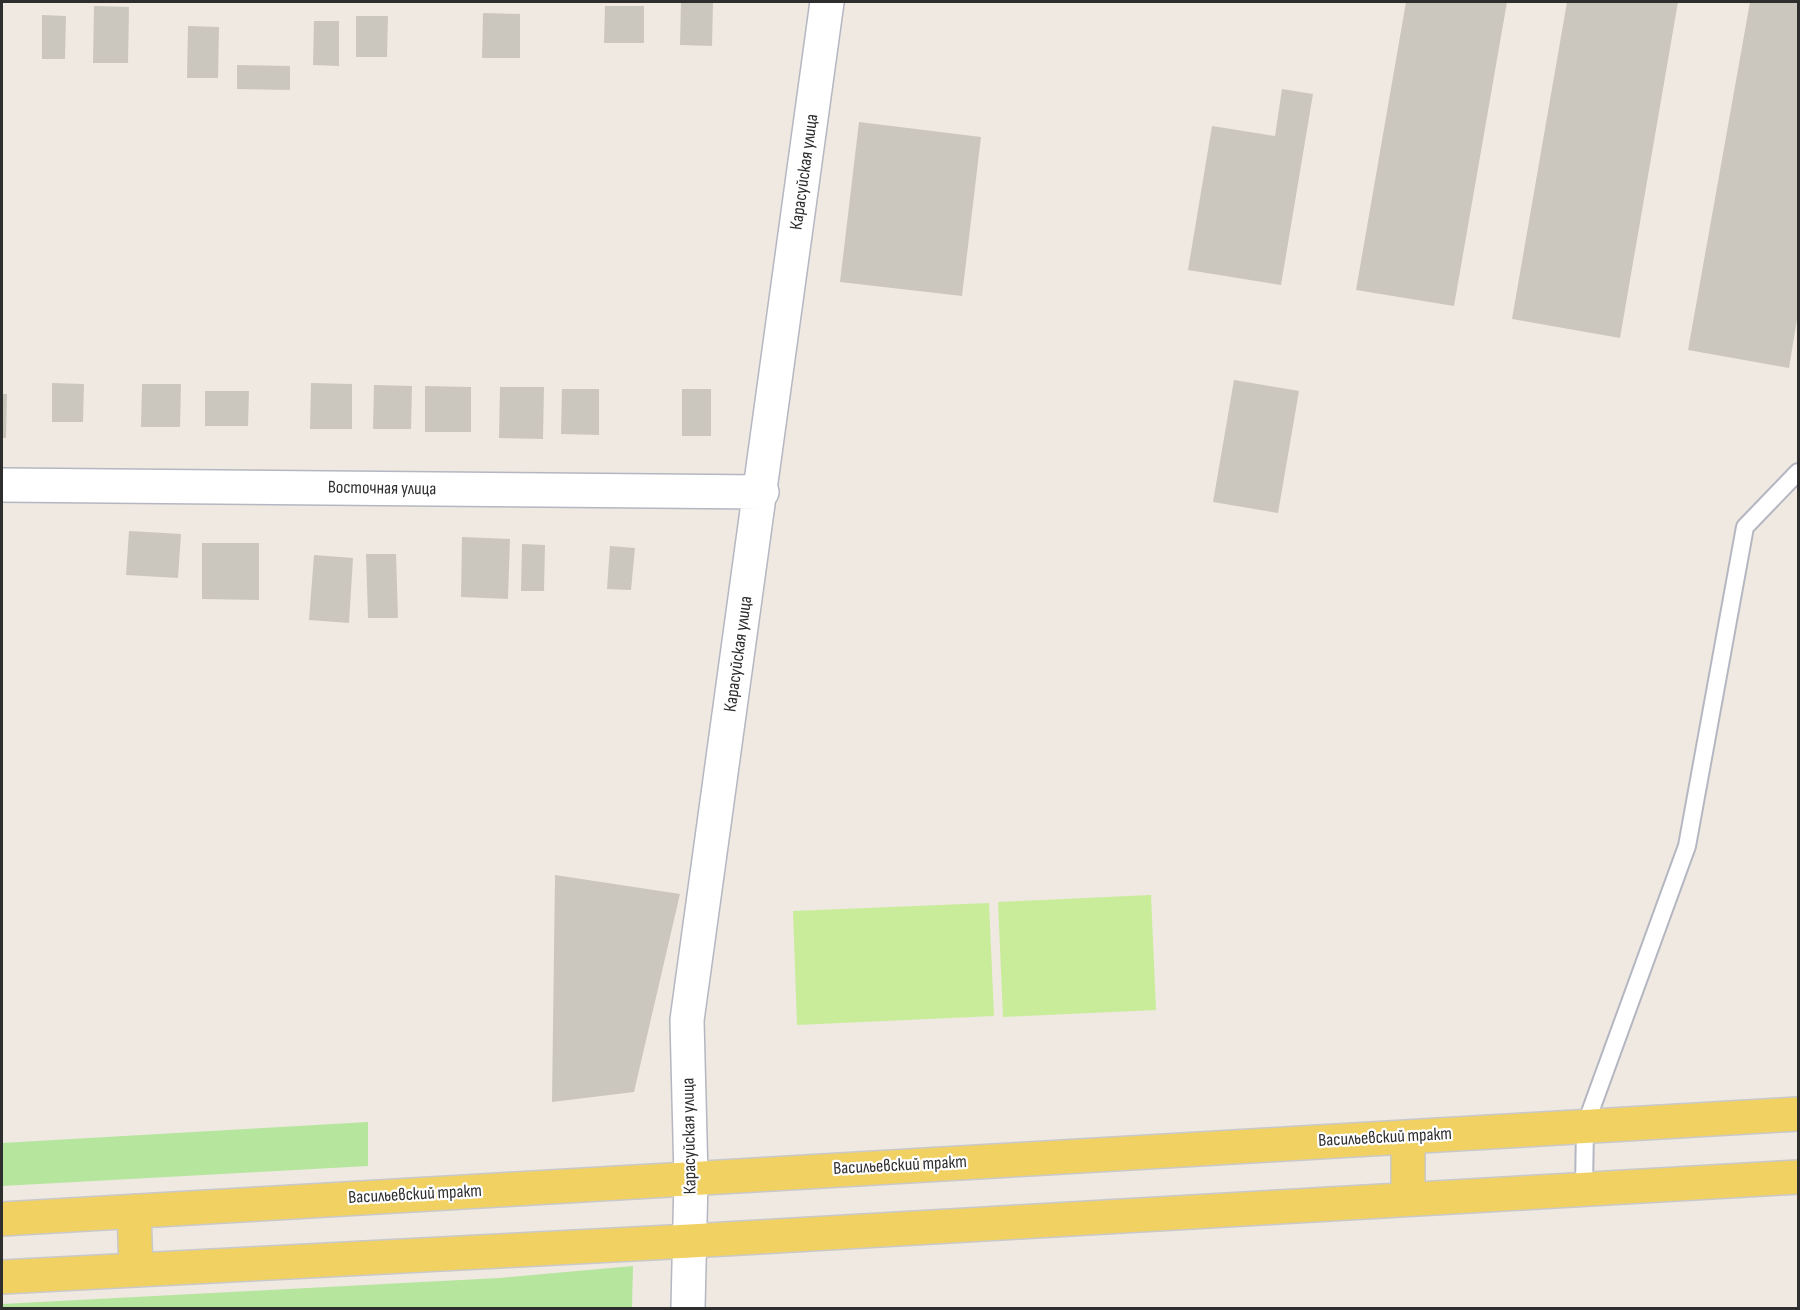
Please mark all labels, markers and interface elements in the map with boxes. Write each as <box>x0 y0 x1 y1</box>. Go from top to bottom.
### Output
street label: Карасуйская улица <box>786 113 824 231</box>
street label: Восточная улица <box>328 477 436 501</box>
street label: Карасуйская улица <box>720 595 758 713</box>
street label: Карасуйская улица <box>678 1077 702 1195</box>
street label: Васильевский тракт <box>1318 1124 1452 1152</box>
street label: Васильевский тракт <box>833 1152 967 1180</box>
street label: Васильевский тракт <box>348 1181 482 1209</box>

